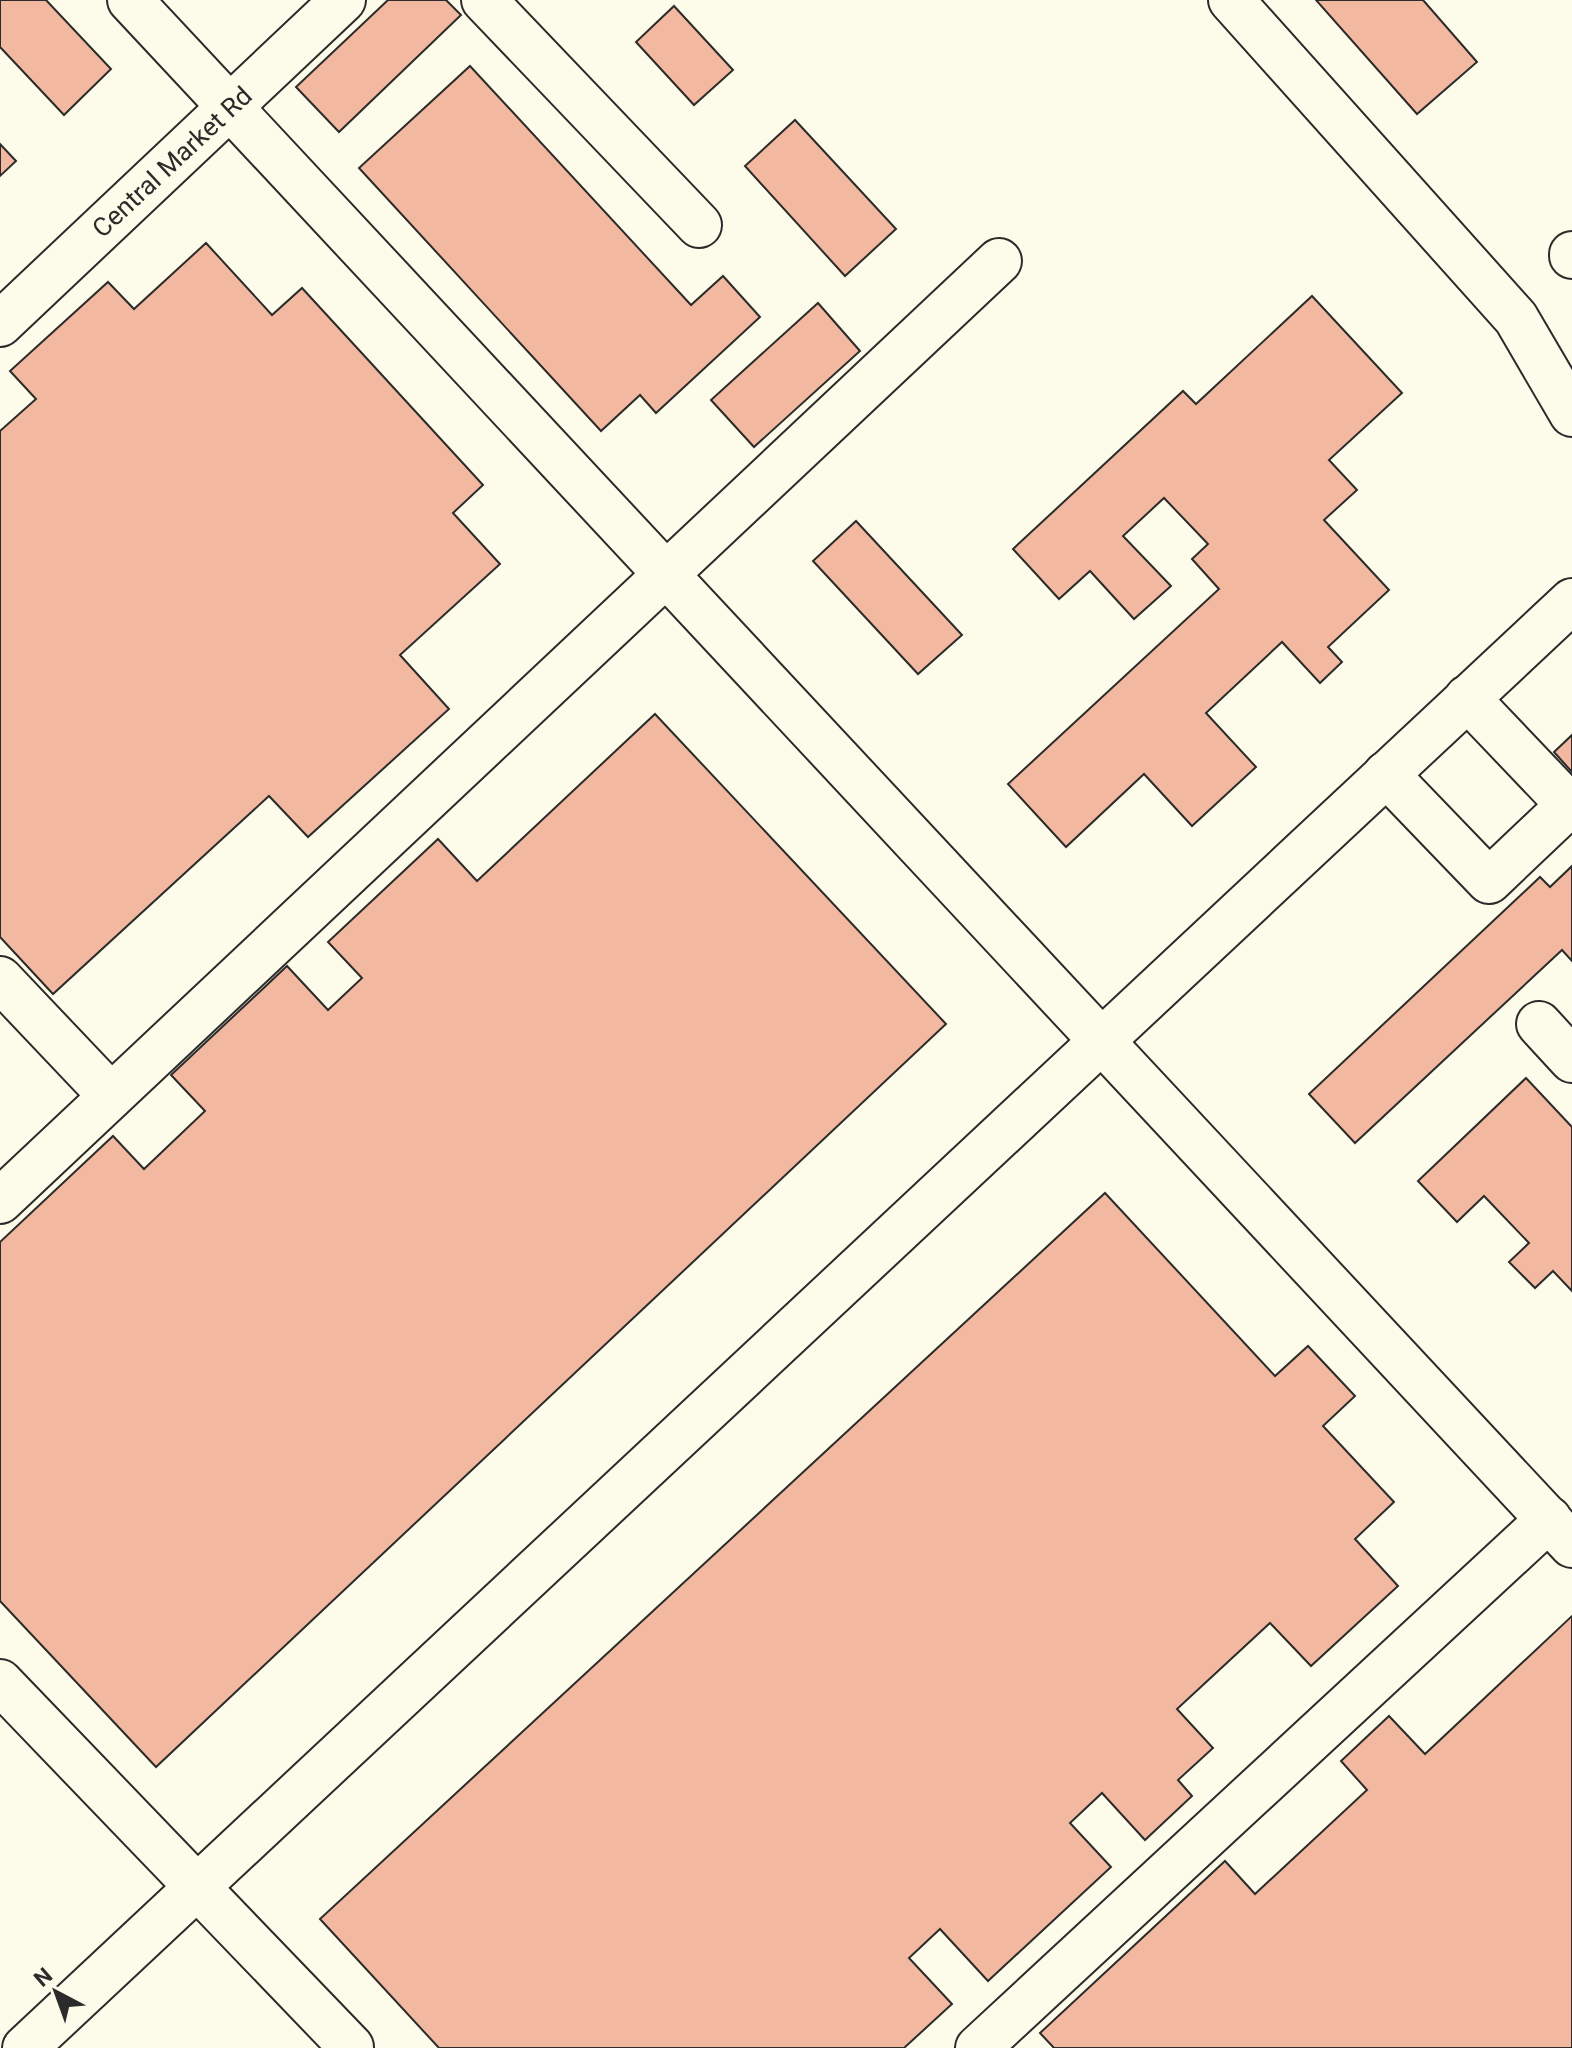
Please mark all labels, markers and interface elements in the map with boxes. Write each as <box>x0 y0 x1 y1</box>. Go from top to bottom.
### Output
street label: Central Market Rd <box>86 81 258 243</box>
north arrow <box>16 1952 96 2032</box>
text: N <box>29 1963 57 1992</box>

